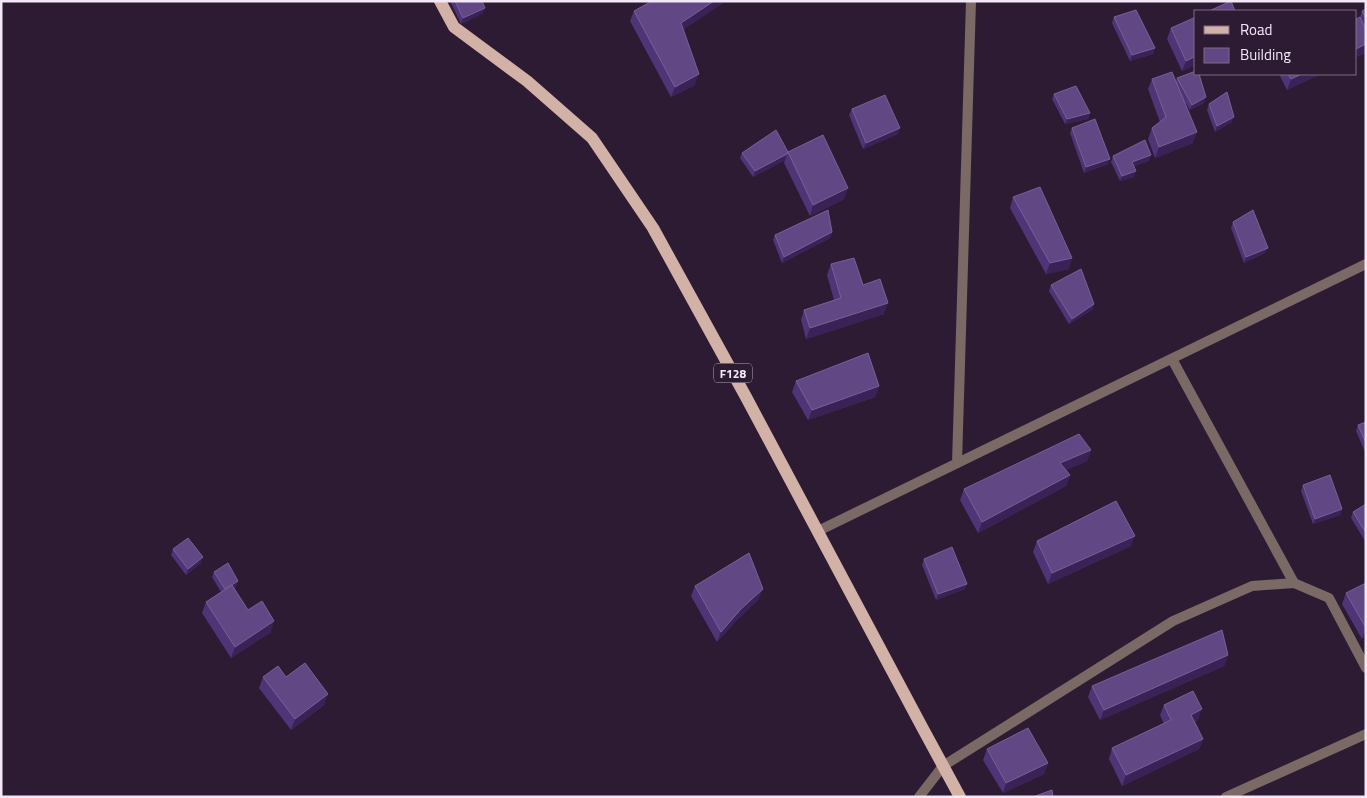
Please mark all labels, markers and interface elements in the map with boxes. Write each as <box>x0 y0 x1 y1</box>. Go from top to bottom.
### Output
legend <box>1194 10 1357 75</box>
text: Road <box>1240 18 1272 41</box>
text: Building <box>1240 43 1291 66</box>
road number: F128 <box>714 363 752 382</box>

